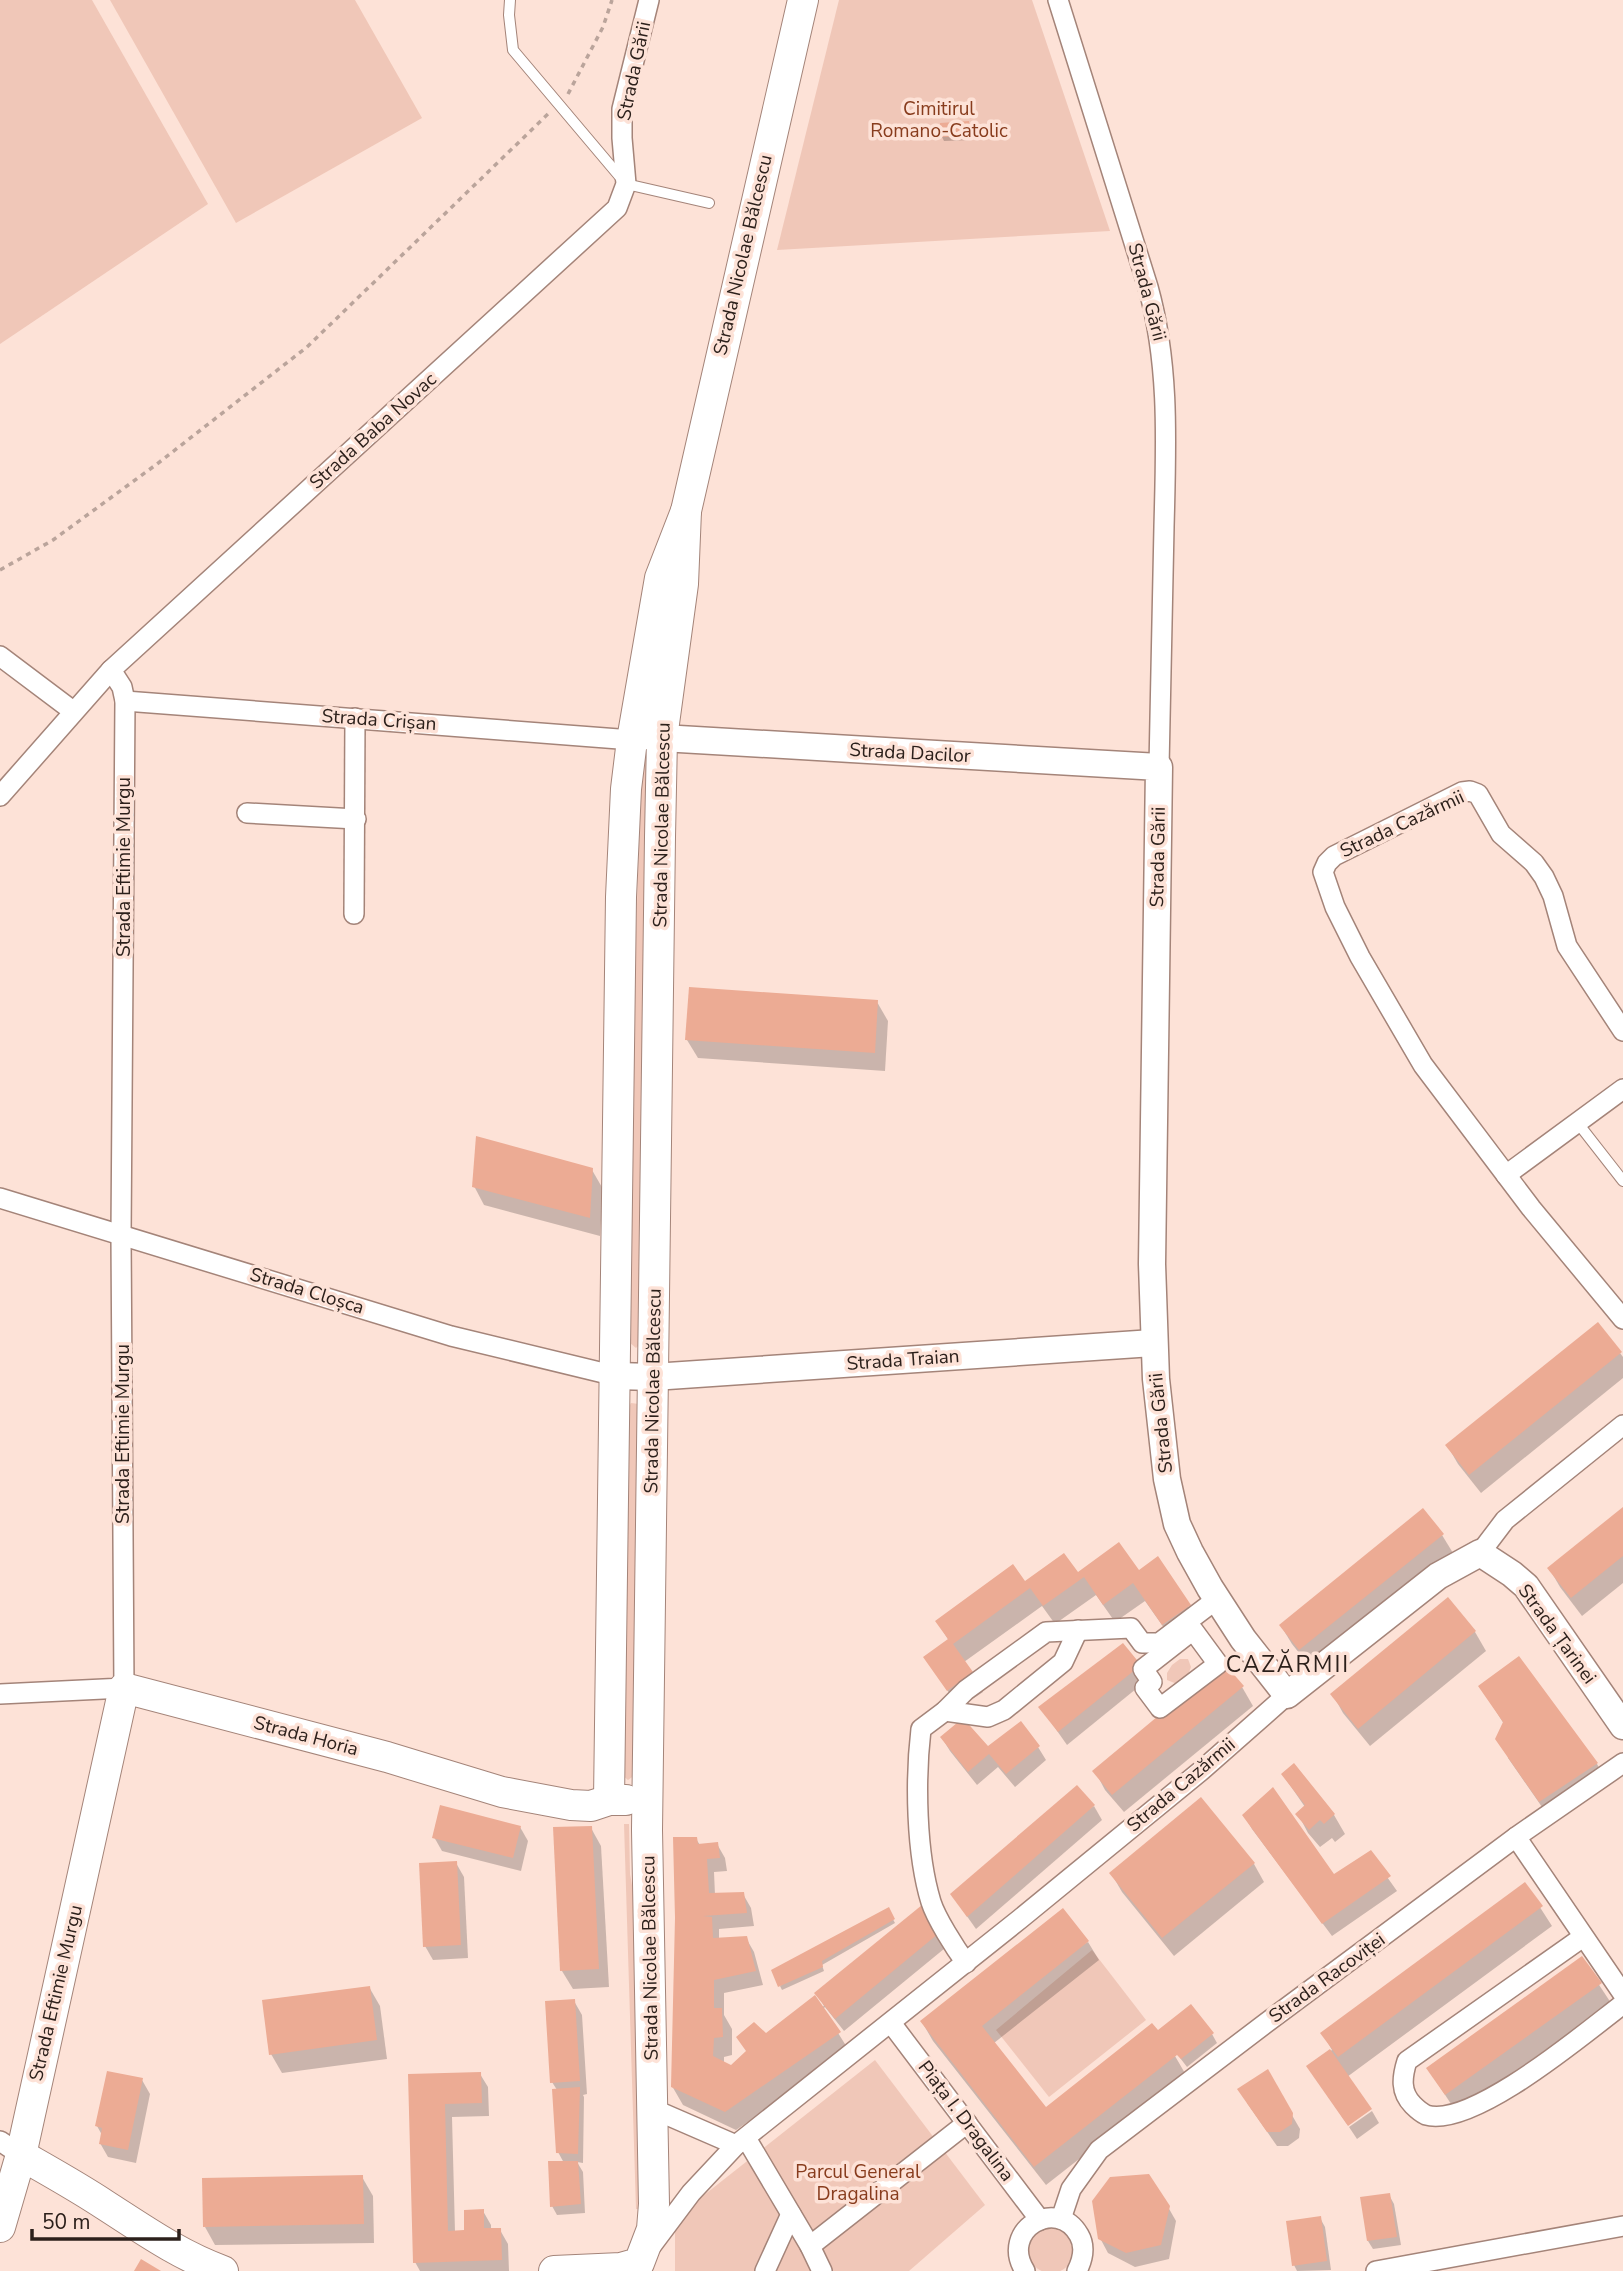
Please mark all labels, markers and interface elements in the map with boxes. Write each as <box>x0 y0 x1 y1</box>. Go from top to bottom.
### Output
street label: Strada Gării <box>611 19 657 123</box>
park label: Cimitirul Romano-Catolic <box>870 96 1008 144</box>
street label: Strada Nicolae Bălcescu <box>707 152 779 358</box>
street label: Strada Gării <box>1121 240 1173 344</box>
street label: Strada Baba Novac <box>304 367 442 495</box>
street label: Strada Crișan <box>321 703 437 737</box>
street label: Strada Nicolae Bălcescu <box>647 722 677 928</box>
street label: Strada Dacilor <box>849 737 971 769</box>
street label: Strada Eftimie Murgu <box>111 777 137 957</box>
street label: Strada Cazărmii <box>1336 784 1468 864</box>
street label: Strada Gării <box>1144 806 1172 908</box>
street label: Strada Cloșca <box>247 1261 367 1321</box>
street label: Strada Nicolae Bălcescu <box>638 1288 668 1494</box>
street label: Strada Traian <box>846 1343 960 1377</box>
street label: Strada Eftimie Murgu <box>110 1344 136 1524</box>
street label: Strada Gării <box>1143 1372 1179 1474</box>
street label: Strada Țarinei <box>1512 1579 1602 1689</box>
district label: CAZĂRMII <box>1226 1649 1350 1680</box>
street label: Strada Horia <box>251 1710 361 1762</box>
street label: Strada Cazărmii <box>1121 1732 1241 1838</box>
street label: Strada Nicolae Bălcescu <box>635 1855 665 2061</box>
street label: Strada Eftimie Murgu <box>23 1902 89 2084</box>
street label: Strada Racoviței <box>1263 1927 1391 2029</box>
street label: Piața I. Dragalina <box>912 2055 1020 2187</box>
park label: Parcul General Dragalina <box>795 2159 921 2207</box>
scale bar <box>32 2198 178 2242</box>
text: 50 m <box>42 2208 91 2236</box>

